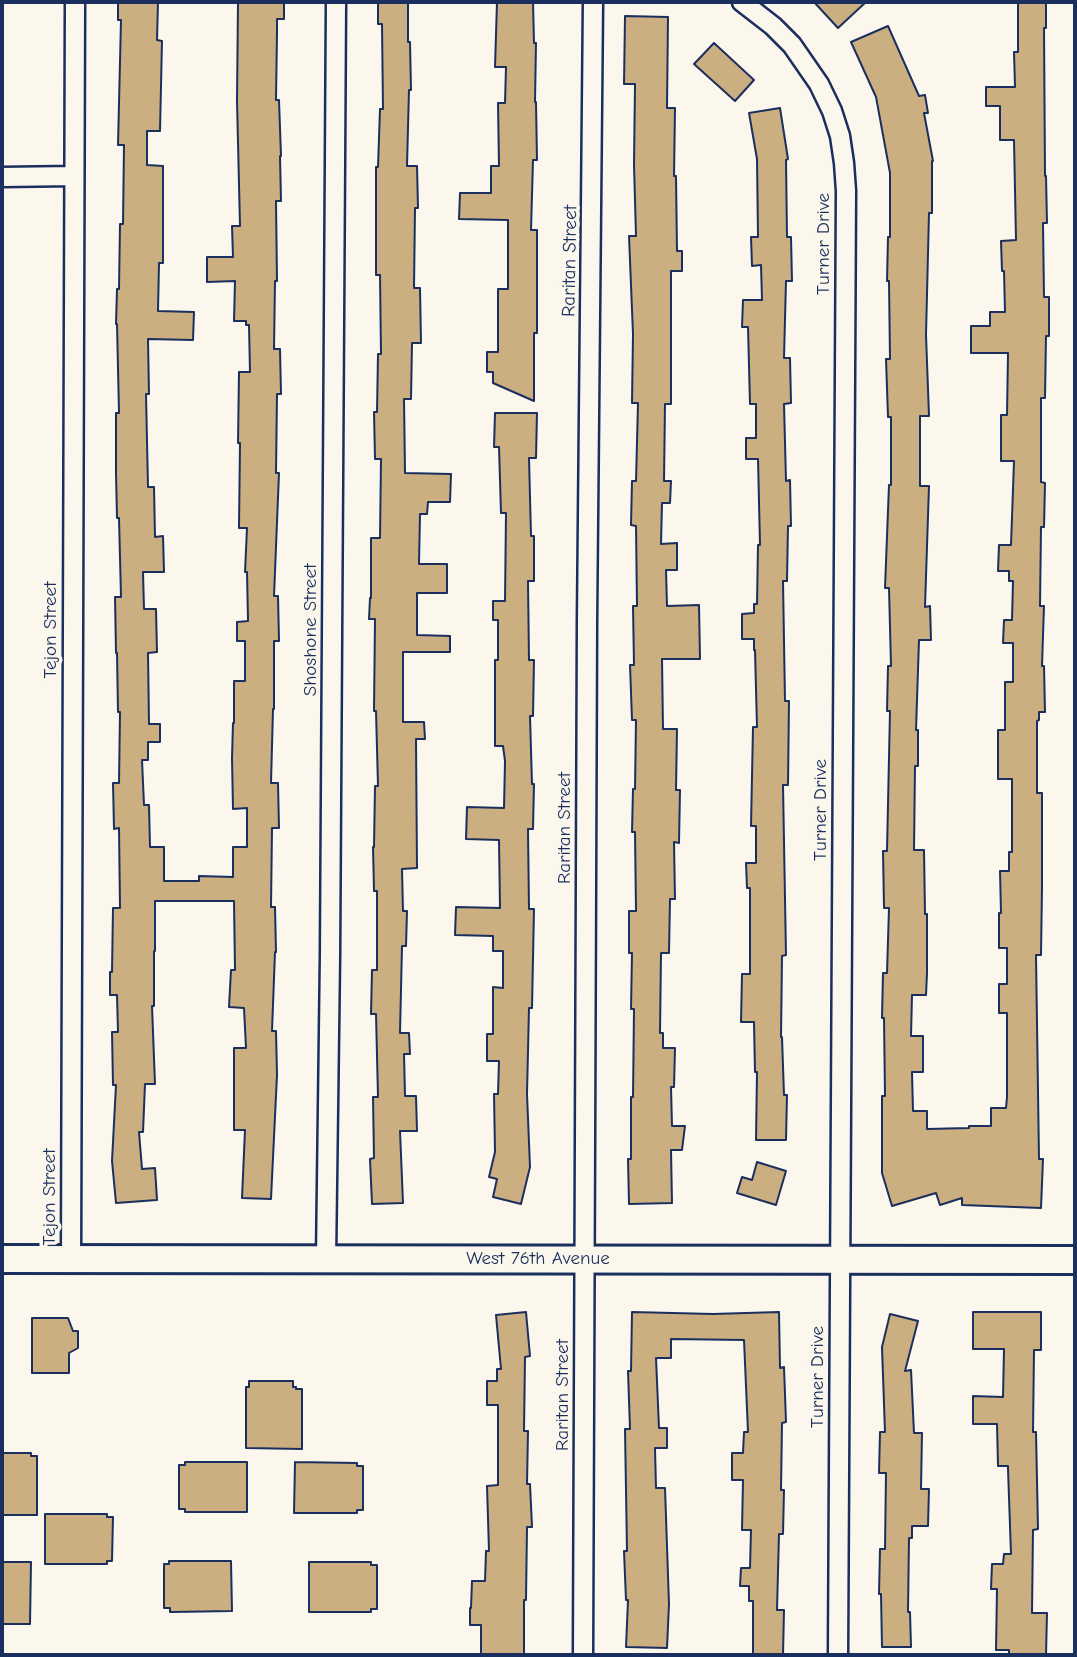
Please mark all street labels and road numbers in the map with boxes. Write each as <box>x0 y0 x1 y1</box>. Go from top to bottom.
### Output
street label: Turner Drive <box>813 193 835 295</box>
street label: Raritan Street <box>558 205 582 317</box>
street label: Shoshone Street <box>300 564 322 696</box>
street label: Tejon Street <box>40 582 62 678</box>
street label: Turner Drive <box>810 759 832 861</box>
street label: Raritan Street <box>554 772 576 884</box>
street label: Tejon Street <box>39 1149 61 1245</box>
street label: West 76th Avenue <box>466 1248 610 1270</box>
street label: Turner Drive <box>807 1326 829 1428</box>
street label: Raritan Street <box>552 1339 574 1451</box>

